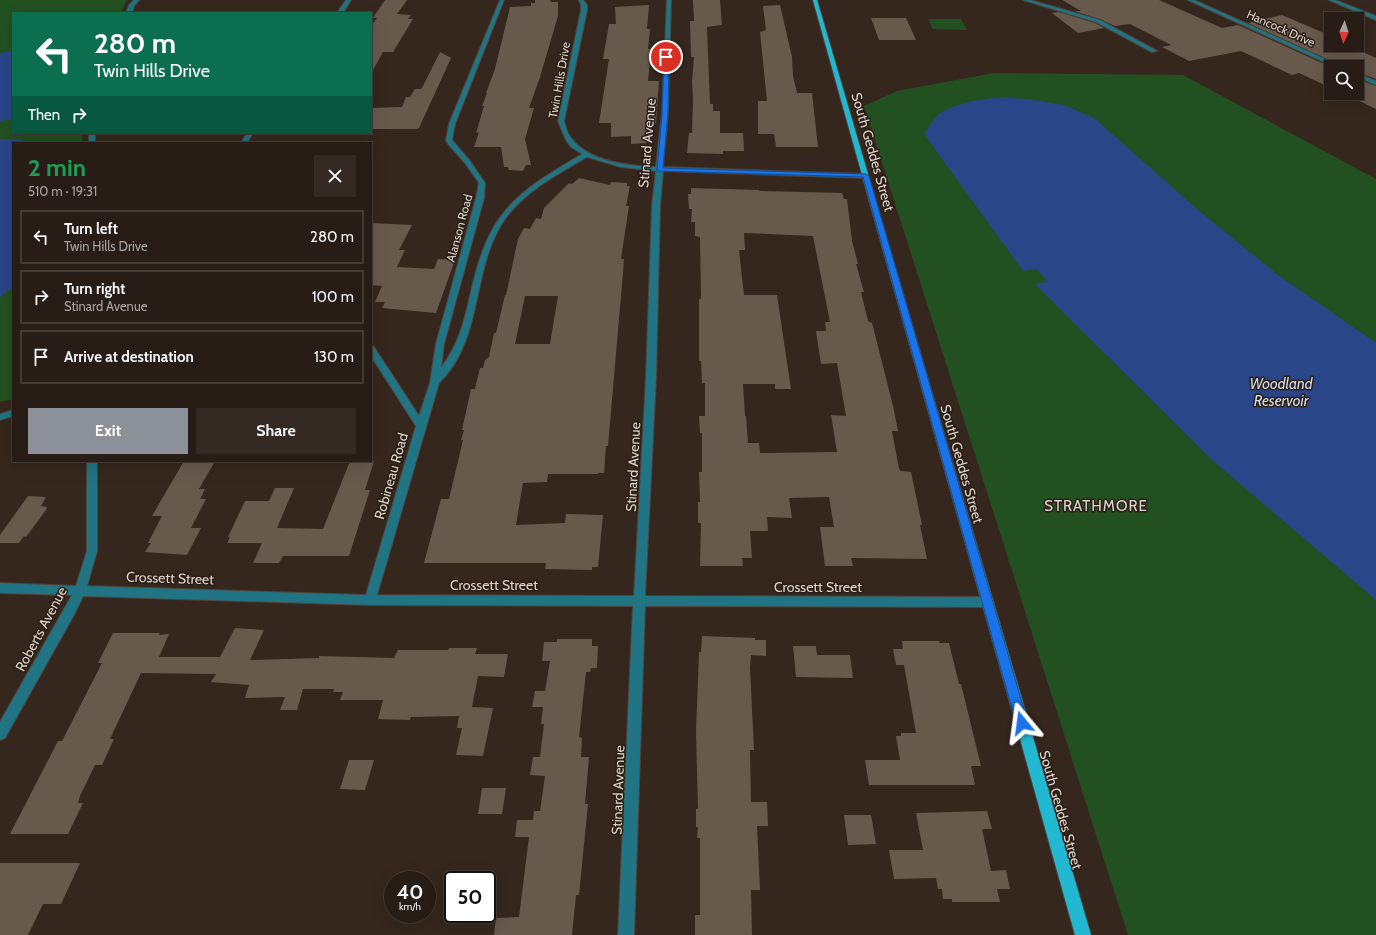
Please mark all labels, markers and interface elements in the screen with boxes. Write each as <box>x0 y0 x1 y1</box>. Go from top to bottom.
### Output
street label: Hancock Drive <box>1244 6 1318 50</box>
north arrow <box>1324 12 1364 52</box>
map controls <box>1324 12 1364 100</box>
text: 280 m <box>94 26 176 60</box>
icon: left <box>28 28 80 80</box>
pin <box>649 40 683 74</box>
street label: Twin Hills Drive <box>545 41 573 119</box>
icon: arrive <box>655 46 677 68</box>
text: Twin Hills Drive <box>94 60 210 82</box>
button: search <box>1324 60 1364 100</box>
street label: South Geddes Street <box>847 90 899 214</box>
street label: Stinard Avenue <box>634 98 660 188</box>
icon: right <box>68 104 90 126</box>
text: Then <box>28 106 60 124</box>
text: 2 min <box>28 153 86 182</box>
button: close <box>314 155 356 197</box>
text: 510 m · 19:31 <box>28 183 97 199</box>
street label: Alanson Road <box>443 192 475 264</box>
text: Turn left <box>64 220 118 238</box>
icon: left <box>30 226 52 248</box>
text: 280 m <box>310 228 354 246</box>
text: Twin Hills Drive <box>64 238 148 254</box>
text: Turn right <box>64 280 125 298</box>
icon: right <box>30 286 52 308</box>
text: 100 m <box>312 288 354 306</box>
text: Stinard Avenue <box>64 298 147 314</box>
icon: arrive <box>30 346 52 368</box>
text: Arrive at destination <box>64 348 194 366</box>
text: 130 m <box>314 348 354 366</box>
water label: Woodland Reservoir <box>1249 375 1314 410</box>
street label: South Geddes Street <box>936 402 988 526</box>
button: Exit <box>28 408 188 454</box>
button: Share <box>196 408 356 454</box>
street label: Stinard Avenue <box>622 422 644 512</box>
street label: Robineau Road <box>370 431 412 521</box>
district label: STRATHMORE <box>1044 497 1148 515</box>
street label: Crossett Street <box>126 567 214 589</box>
street label: Crossett Street <box>450 576 538 594</box>
street label: Crossett Street <box>774 578 862 596</box>
street label: Roberts Avenue <box>11 584 71 674</box>
position arrow <box>1001 702 1043 744</box>
street label: Stinard Avenue <box>607 745 629 835</box>
street label: South Geddes Street <box>1035 748 1087 872</box>
speed limit sign: 50 <box>444 871 496 923</box>
text: 40 <box>397 880 423 904</box>
text: km/h <box>399 900 421 913</box>

